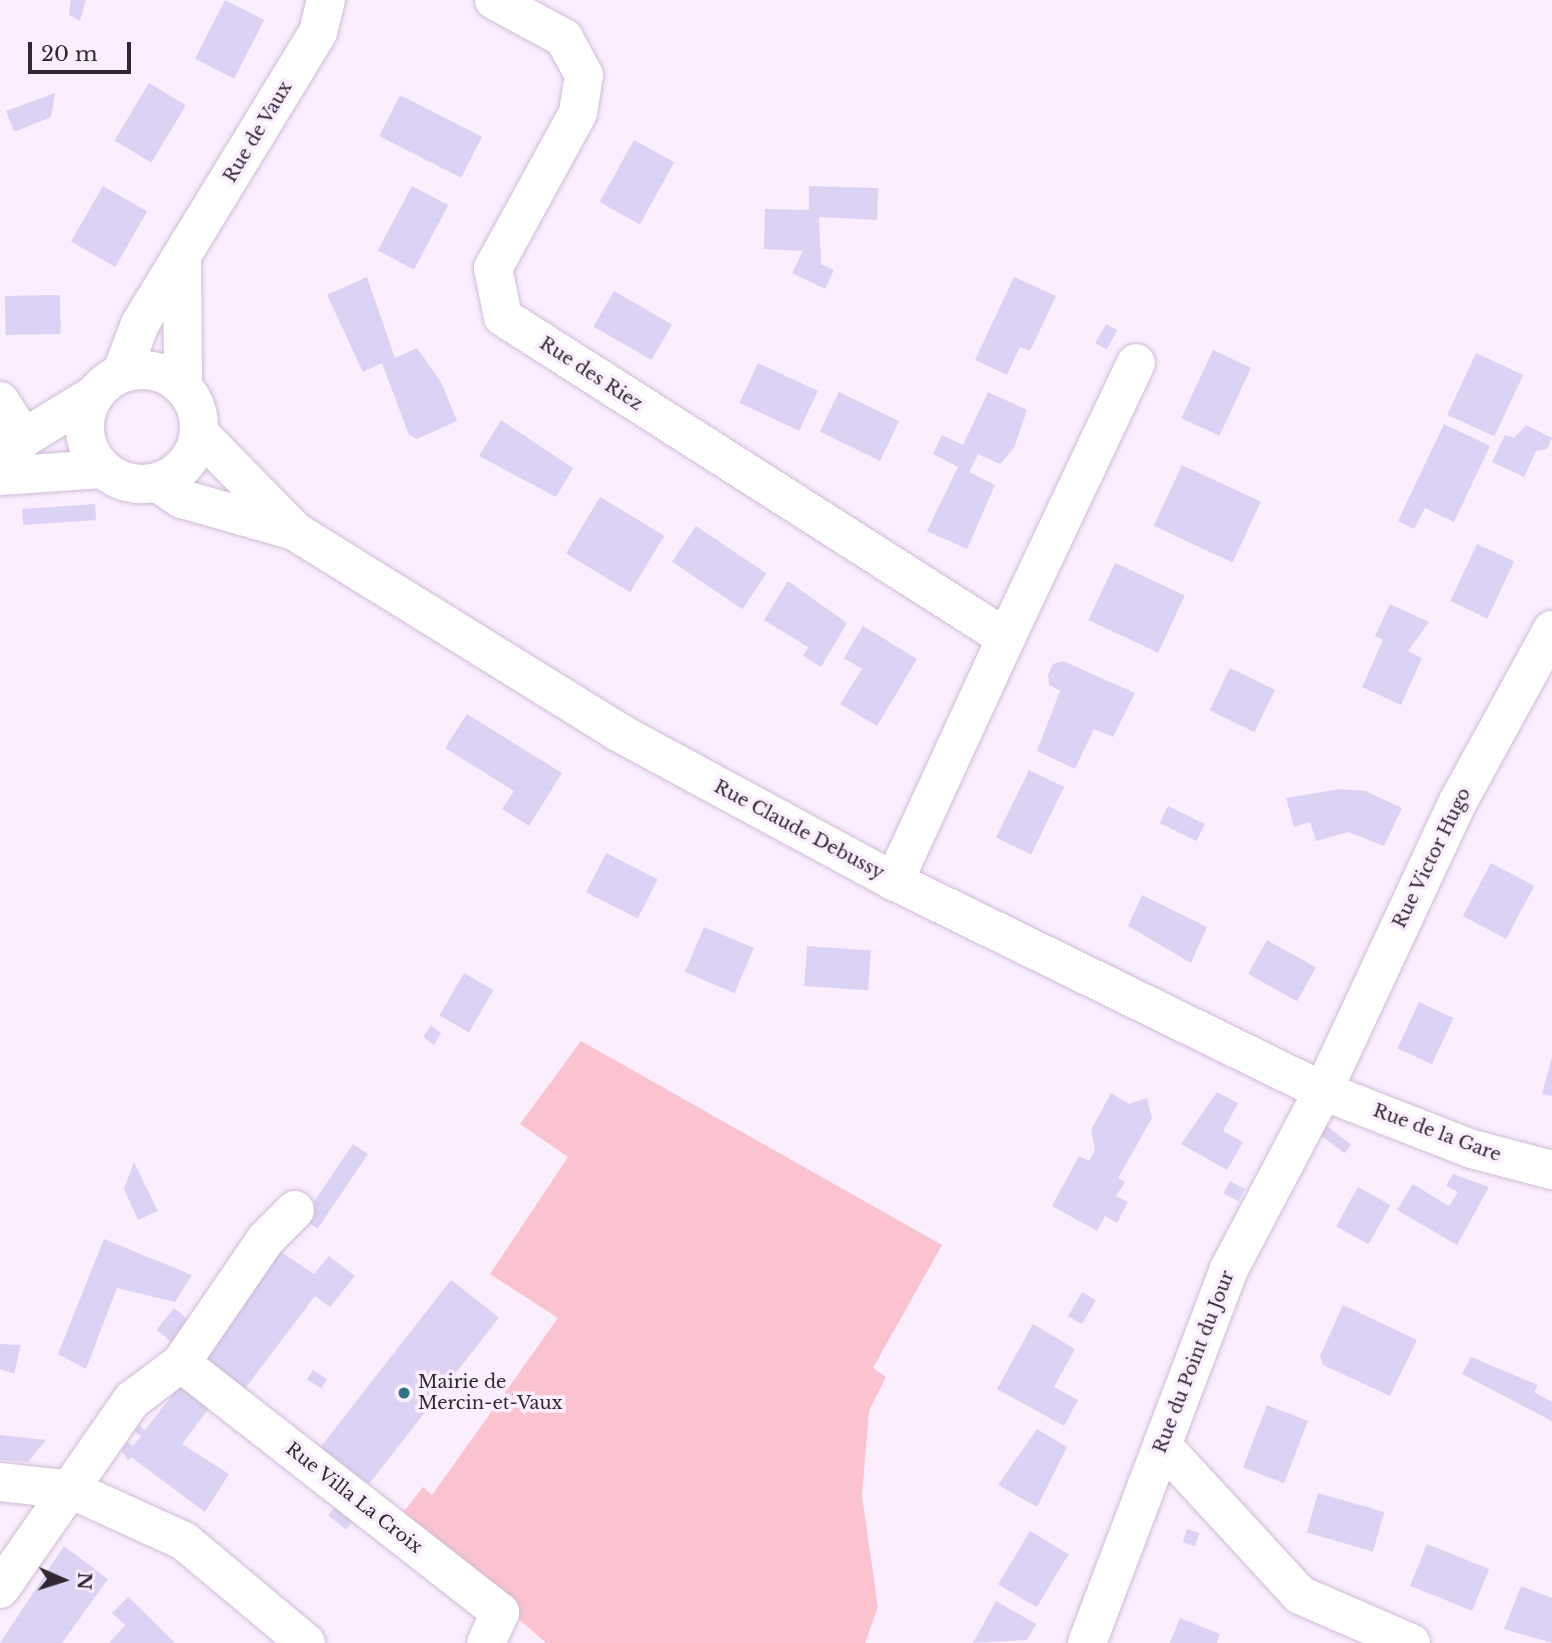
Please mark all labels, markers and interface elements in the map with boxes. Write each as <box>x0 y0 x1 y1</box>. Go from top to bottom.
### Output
scale bar <box>32 28 135 72</box>
text: 20 m <box>41 41 98 67</box>
street label: Rue de Vaux <box>219 77 297 187</box>
street label: Rue des Riez <box>536 333 646 415</box>
street label: Rue Claude Debussy <box>710 776 888 884</box>
street label: Rue Victor Hugo <box>1388 784 1476 932</box>
street label: Rue de la Gare <box>1370 1100 1504 1166</box>
street label: Rue du Point du Jour <box>1149 1268 1239 1456</box>
place label: Mairie de Mercin-et-Vaux <box>418 1372 562 1414</box>
marker: Mairie de Mercin-et-Vaux <box>396 1385 412 1401</box>
street label: Rue Villa La Croix <box>281 1438 427 1558</box>
north arrow <box>28 1545 98 1615</box>
text: N <box>73 1572 96 1591</box>

